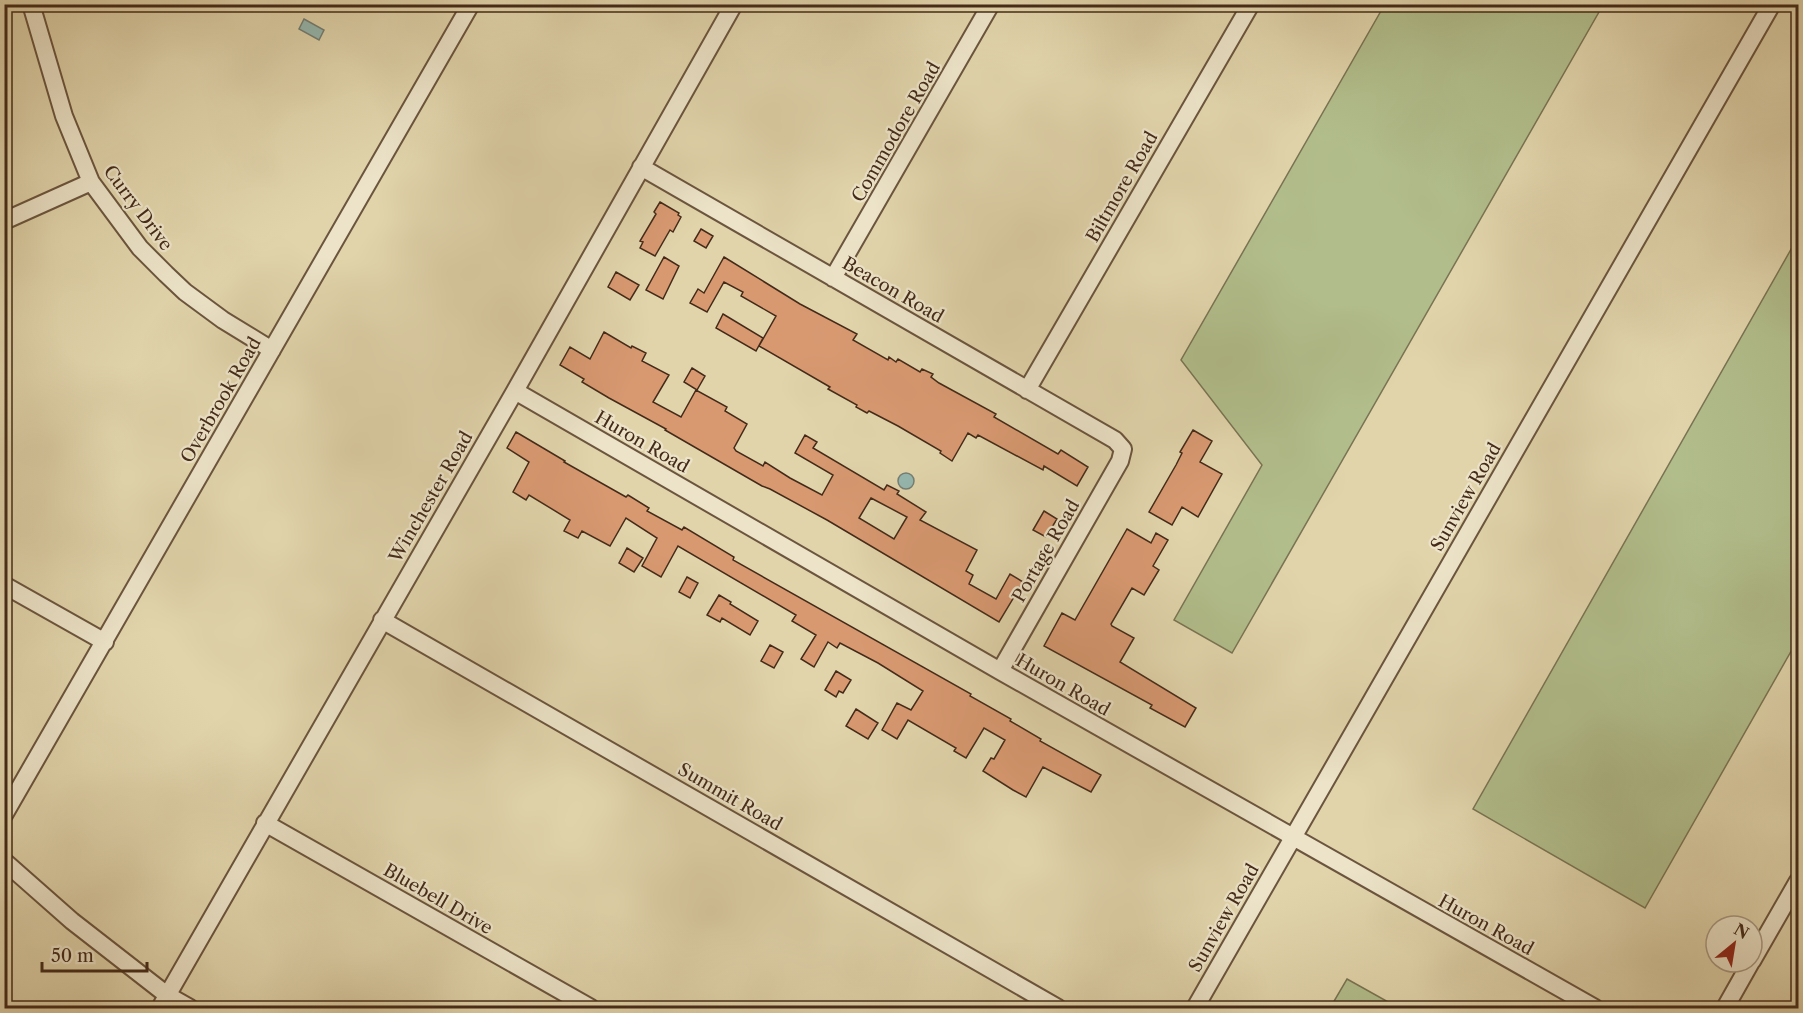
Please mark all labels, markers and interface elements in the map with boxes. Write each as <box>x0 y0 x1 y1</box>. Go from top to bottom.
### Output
street label: Commodore Road <box>847 58 945 206</box>
street label: Biltmore Road <box>1081 128 1163 246</box>
street label: Curry Drive <box>99 161 177 255</box>
street label: Beacon Road <box>838 252 948 328</box>
street label: Overbrook Road <box>176 333 266 467</box>
street label: Huron Road <box>591 406 693 478</box>
street label: Winchester Road <box>384 427 478 567</box>
street label: Sunview Road <box>1426 439 1506 555</box>
street label: Portage Road <box>1008 496 1084 606</box>
street label: Huron Road <box>1012 649 1114 721</box>
street label: Summit Road <box>674 758 786 836</box>
street label: Bluebell Drive <box>380 859 496 939</box>
street label: Sunview Road <box>1184 860 1264 976</box>
street label: Huron Road <box>1435 890 1537 960</box>
north arrow <box>1704 914 1764 974</box>
text: N <box>1730 919 1753 943</box>
scale bar <box>42 935 147 973</box>
text: 50 m <box>51 945 94 967</box>

